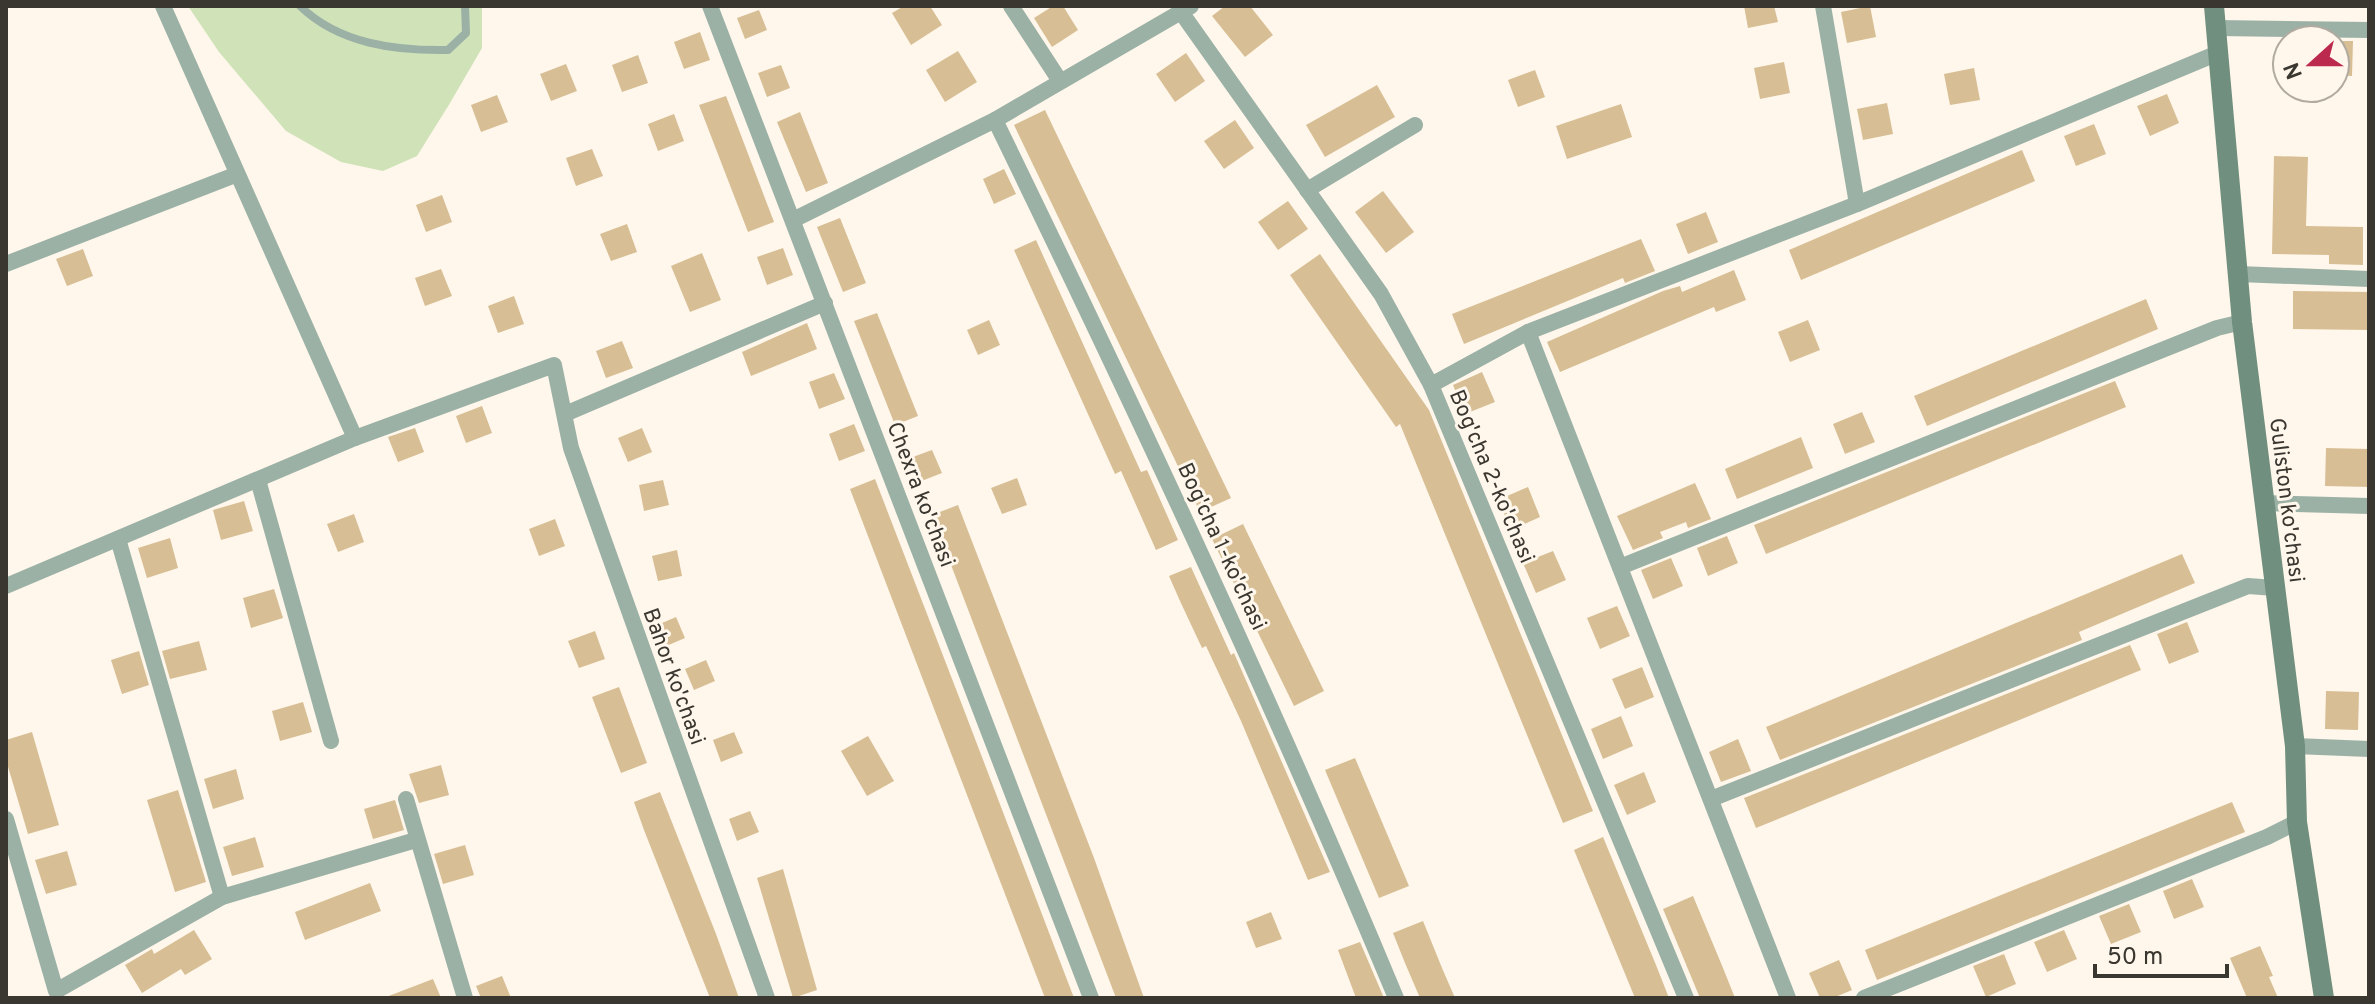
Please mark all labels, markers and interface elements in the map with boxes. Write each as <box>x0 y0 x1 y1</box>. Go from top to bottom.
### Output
north arrow <box>2271 24 2351 104</box>
text: N <box>2279 58 2310 82</box>
street label: Bog'cha 2-ko'chasi <box>1442 386 1539 568</box>
street label: Guliston ko'chasi <box>2262 416 2309 584</box>
street label: Chexra ko'chasi <box>880 418 960 571</box>
street label: Bog'cha 1-ko'chasi <box>1170 459 1271 635</box>
street label: Bahor ko'chasi <box>635 605 710 749</box>
scale bar <box>2095 928 2227 978</box>
text: 50 m <box>2107 943 2163 973</box>

